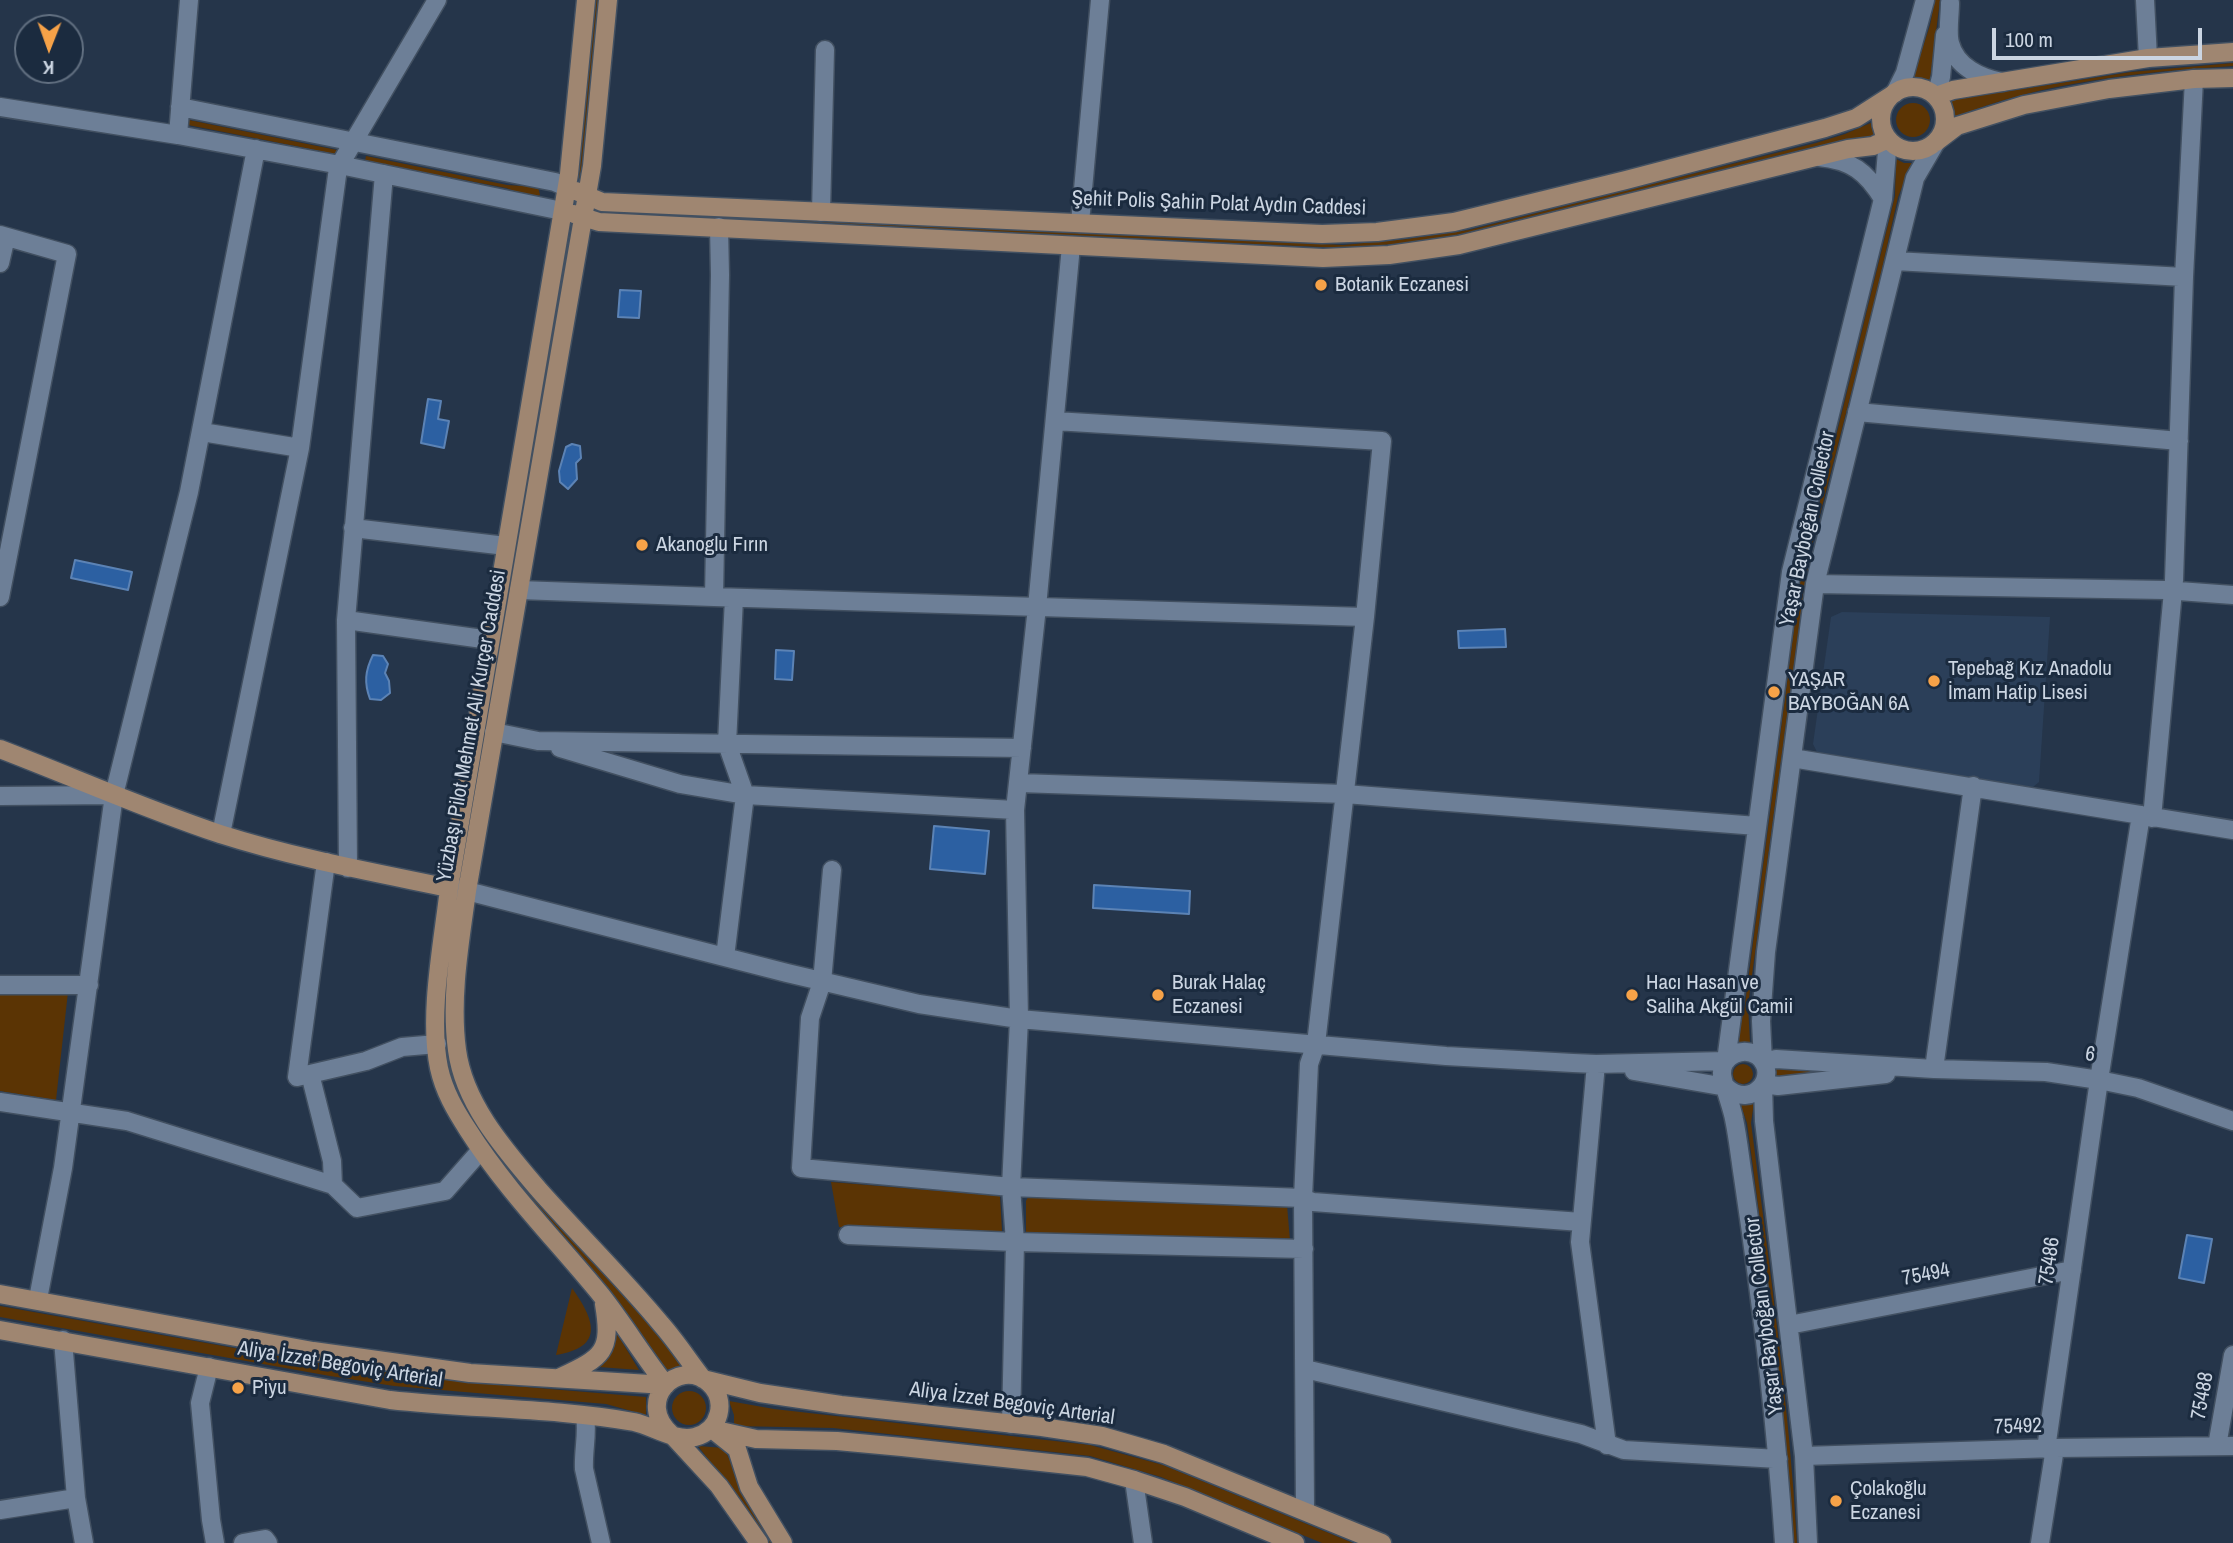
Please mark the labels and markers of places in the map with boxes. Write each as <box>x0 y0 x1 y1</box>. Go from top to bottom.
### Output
place label: Botanik Eczanesi <box>1335 272 1469 298</box>
marker: Botanik Eczanesi <box>1313 277 1329 293</box>
place label: Akanoglu Fırın <box>656 532 768 558</box>
marker: Akanoglu Fırın <box>634 537 650 553</box>
place label: Tepebağ Kız Anadolu İmam Hatip Lisesi <box>1948 656 2112 706</box>
place label: YAŞAR BAYBOĞAN 6A <box>1788 667 1909 717</box>
marker: Tepebağ Kız Anadolu İmam Hatip Lisesi <box>1926 673 1942 689</box>
marker: YAŞAR BAYBOĞAN 6A <box>1766 684 1782 700</box>
place label: Burak Halaç Eczanesi <box>1172 970 1266 1020</box>
place label: Hacı Hasan ve Saliha Akgül Camii <box>1646 970 1793 1020</box>
marker: Burak Halaç Eczanesi <box>1150 987 1166 1003</box>
marker: Hacı Hasan ve Saliha Akgül Camii <box>1624 987 1640 1003</box>
place label: Piyu <box>252 1375 286 1401</box>
marker: Piyu <box>230 1380 246 1396</box>
place label: Çolakoğlu Eczanesi <box>1850 1476 1927 1526</box>
marker: Çolakoğlu Eczanesi <box>1828 1493 1844 1509</box>

